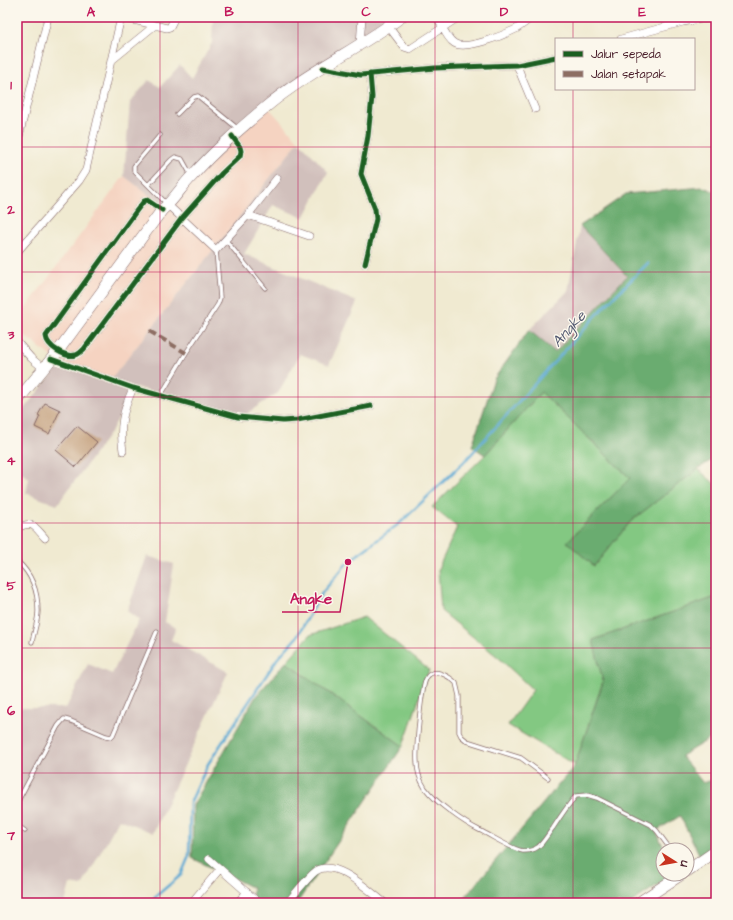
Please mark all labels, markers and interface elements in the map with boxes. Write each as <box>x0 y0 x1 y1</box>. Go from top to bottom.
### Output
text: A <box>87 3 96 21</box>
text: B <box>224 3 234 21</box>
text: C <box>361 3 371 21</box>
text: D <box>500 3 509 21</box>
text: E <box>638 3 646 21</box>
legend <box>555 38 695 90</box>
text: Jalur sepeda <box>591 46 661 63</box>
text: Jalan setapak <box>591 66 667 83</box>
text: 1 <box>10 76 12 94</box>
text: 2 <box>6 201 15 219</box>
water label: Angke <box>547 306 592 352</box>
text: 3 <box>7 326 15 344</box>
text: 4 <box>7 452 16 470</box>
text: 5 <box>6 577 16 595</box>
callout: Angke <box>282 585 340 612</box>
text: Angke <box>290 589 332 612</box>
text: 6 <box>7 702 16 720</box>
text: 7 <box>6 827 16 845</box>
north arrow <box>655 842 695 882</box>
text: U <box>676 858 692 868</box>

